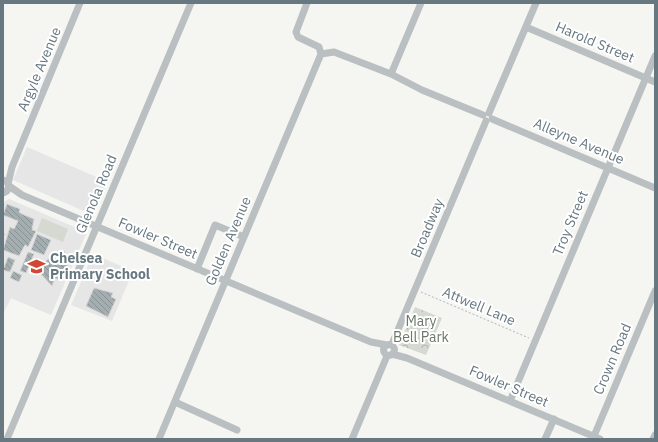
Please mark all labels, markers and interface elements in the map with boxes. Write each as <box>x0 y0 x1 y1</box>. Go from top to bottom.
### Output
street label: Harold Street <box>553 17 637 67</box>
street label: Argyle Avenue <box>13 24 65 114</box>
street label: Alleyne Avenue <box>531 114 627 168</box>
street label: Glenola Road <box>71 152 121 236</box>
street label: Troy Street <box>548 188 592 258</box>
street label: Golden Avenue <box>201 193 255 288</box>
street label: Broadway <box>406 196 448 260</box>
street label: Fowler Street <box>116 213 200 263</box>
place label: Chelsea Primary School <box>50 249 150 283</box>
school or university icon: Chelsea Primary School <box>27 256 47 276</box>
street label: Attwell Lane <box>440 282 519 330</box>
park label: Mary Bell Park <box>393 312 450 346</box>
street label: Crown Road <box>589 321 635 397</box>
street label: Fowler Street <box>467 361 551 411</box>

